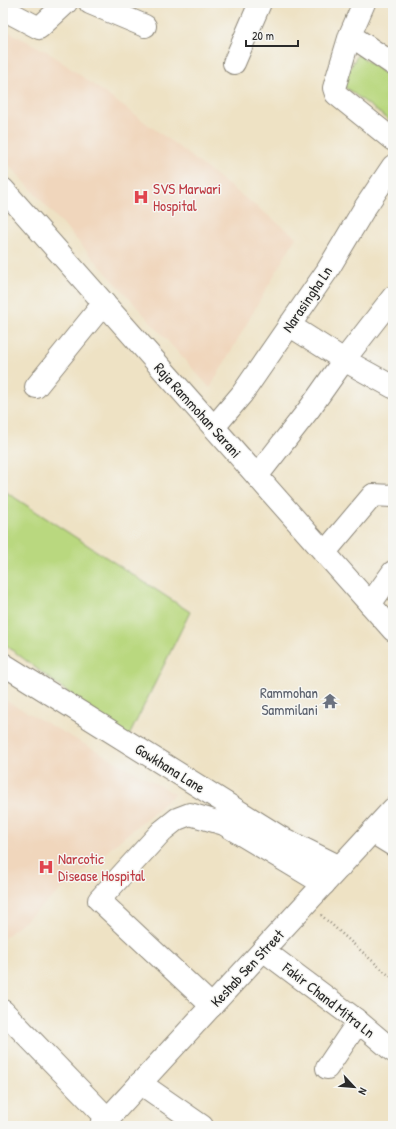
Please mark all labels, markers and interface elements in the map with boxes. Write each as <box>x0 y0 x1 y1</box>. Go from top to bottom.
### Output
scale bar <box>246 22 298 48</box>
text: 20 m <box>252 27 274 44</box>
place label: SVS Marwari Hospital <box>153 178 221 216</box>
hospital icon: SVS Marwari Hospital <box>132 188 150 206</box>
street label: Narasingha Ln <box>277 261 337 336</box>
street label: Raja Rammohan Sarani <box>149 358 247 462</box>
place label: Rammohan Sammilani <box>260 682 318 720</box>
temple icon: Rammohan Sammilani <box>321 692 339 710</box>
street label: Gowkhana Lane <box>131 738 209 798</box>
place label: Narcotic Disease Hospital <box>58 848 145 886</box>
hospital icon: Narcotic Disease Hospital <box>37 858 55 876</box>
street label: Keshab Sen Street <box>205 924 289 1012</box>
street label: Fakir Chand Mitra Ln <box>278 957 380 1043</box>
north arrow <box>334 1067 374 1107</box>
text: N <box>355 1086 371 1097</box>

